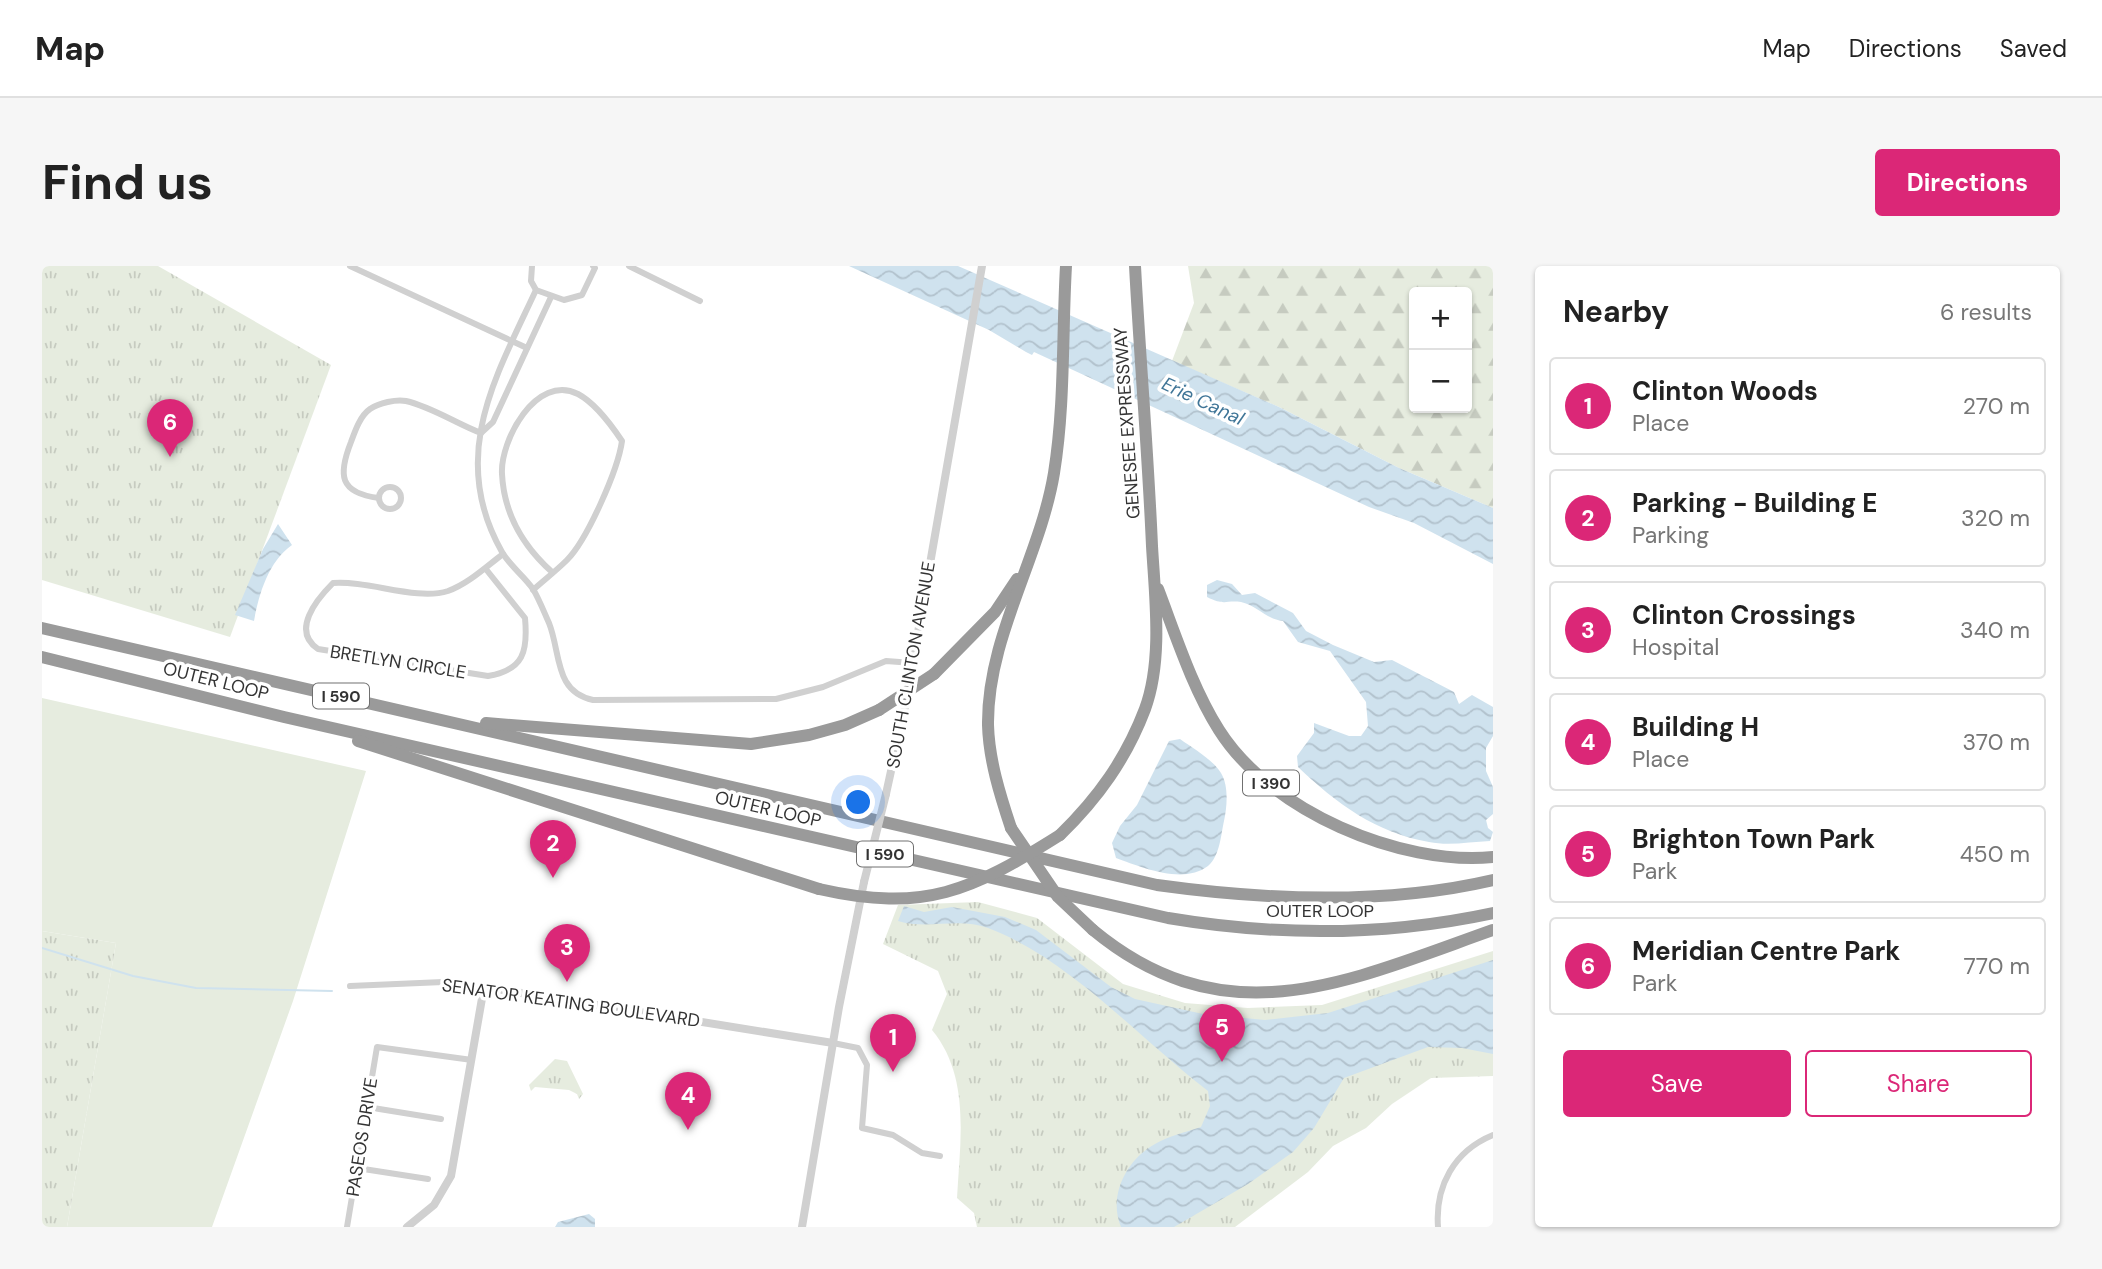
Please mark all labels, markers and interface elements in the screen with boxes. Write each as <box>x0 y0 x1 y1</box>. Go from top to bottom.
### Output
text: Map <box>35 27 105 70</box>
text: Map <box>1763 33 1811 64</box>
text: Directions <box>1849 33 1962 64</box>
text: Saved <box>2000 33 2067 64</box>
button: Directions <box>1875 149 2060 216</box>
text: Find us <box>42 150 213 214</box>
map controls <box>1409 287 1472 413</box>
button: + <box>1409 287 1472 350</box>
text: Nearby <box>1563 292 1669 331</box>
text: 6 results <box>1940 297 2032 327</box>
street label: GENESEE EXPRESSWAY <box>1108 326 1146 520</box>
button: − <box>1409 350 1472 413</box>
water label: Erie Canal <box>1158 371 1249 431</box>
text: Clinton Woods <box>1632 374 1818 408</box>
text: 1 <box>1584 391 1592 421</box>
text: 270 m <box>1963 391 2030 421</box>
pin: 6 <box>147 399 193 457</box>
text: Place <box>1632 408 1689 438</box>
text: Parking - Building E <box>1632 486 1878 520</box>
text: 2 <box>1581 503 1595 533</box>
text: 320 m <box>1961 503 2030 533</box>
text: Parking <box>1632 520 1709 550</box>
street label: SOUTH CLINTON AVENUE <box>881 560 941 770</box>
text: Clinton Crossings <box>1632 598 1856 632</box>
text: 3 <box>1581 615 1595 645</box>
text: 340 m <box>1960 615 2030 645</box>
text: Hospital <box>1632 632 1719 662</box>
street label: BRETLYN CIRCLE <box>328 639 468 685</box>
street label: OUTER LOOP <box>161 656 271 706</box>
road number: I 590 <box>313 684 369 708</box>
text: Building H <box>1632 710 1759 744</box>
text: 4 <box>1581 727 1595 757</box>
text: 370 m <box>1962 727 2030 757</box>
text: Place <box>1632 744 1689 774</box>
road number: I 390 <box>1243 770 1299 796</box>
street label: OUTER LOOP <box>713 785 823 833</box>
your location <box>841 785 875 819</box>
pin: 2 <box>530 820 576 878</box>
text: Brighton Town Park <box>1632 822 1875 856</box>
text: 5 <box>1581 839 1595 869</box>
text: 450 m <box>1960 839 2030 869</box>
road number: I 590 <box>857 842 913 866</box>
text: Park <box>1632 856 1677 886</box>
street label: OUTER LOOP <box>1266 899 1374 923</box>
pin: 3 <box>544 924 590 982</box>
text: Meridian Centre Park <box>1632 934 1900 968</box>
text: 6 <box>1581 951 1595 981</box>
text: 770 m <box>1963 951 2030 981</box>
text: Park <box>1632 968 1677 998</box>
street label: SENATOR KEATING BOULEVARD <box>440 973 702 1033</box>
pin: 5 <box>1199 1004 1245 1062</box>
pin: 1 <box>870 1014 916 1072</box>
button: Save <box>1563 1050 1791 1117</box>
button: Share <box>1805 1050 2032 1117</box>
pin: 4 <box>665 1072 711 1130</box>
street label: PASEOS DRIVE <box>341 1076 383 1198</box>

